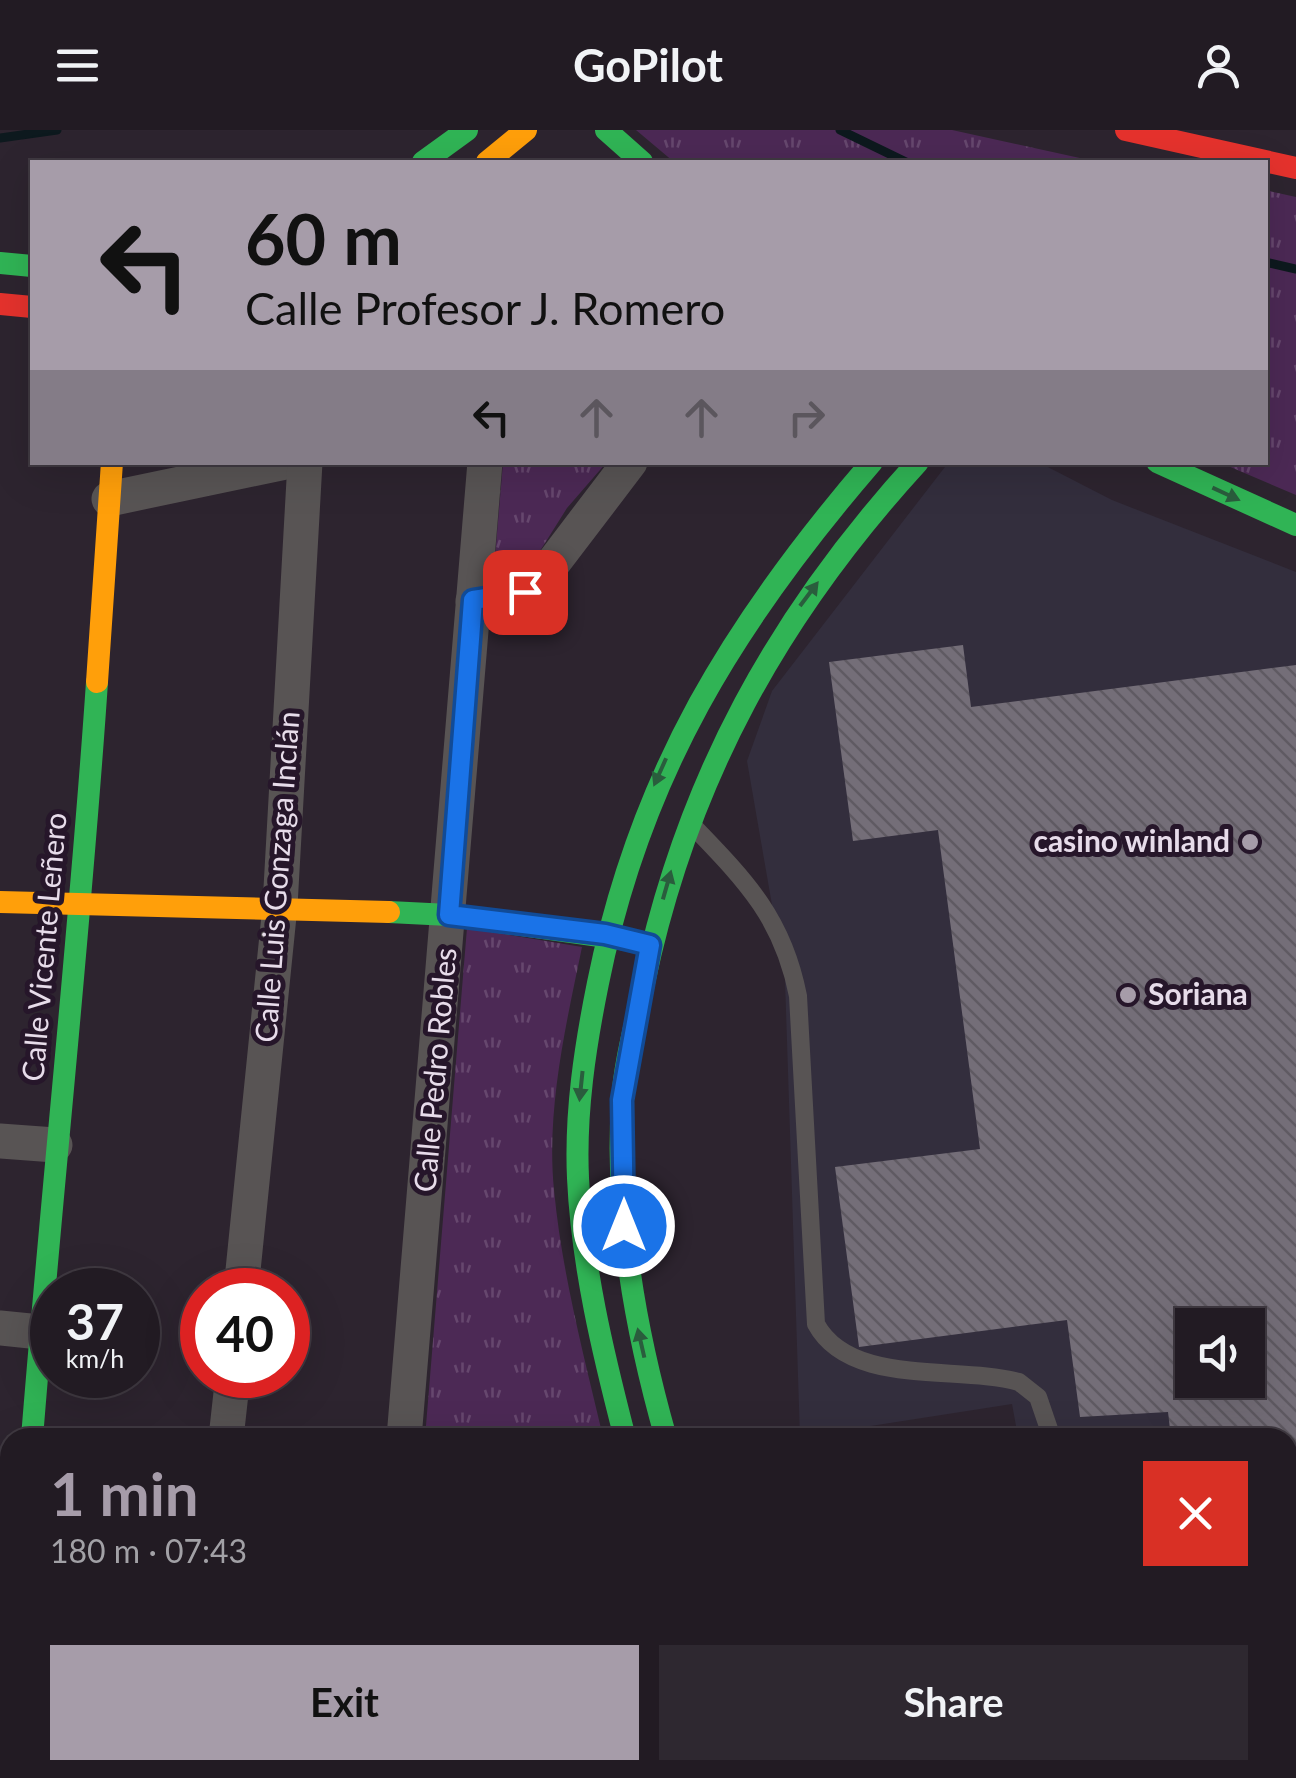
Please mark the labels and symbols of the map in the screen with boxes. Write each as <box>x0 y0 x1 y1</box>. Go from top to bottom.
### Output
one-way arrow <box>1212 486 1241 502</box>
pin <box>483 550 568 635</box>
one-way arrow <box>798 581 819 607</box>
street label: Calle Luis Gonzaga Inclán <box>246 710 306 1044</box>
one-way arrow <box>652 757 668 787</box>
street label: Calle Vicente Leñero <box>13 811 73 1083</box>
place label: casino winland <box>1033 822 1230 858</box>
marker: casino winland <box>1239 831 1261 853</box>
one-way arrow <box>660 869 675 900</box>
street label: Calle Pedro Robles <box>405 946 463 1193</box>
place label: Soriana <box>1148 975 1248 1011</box>
marker: Soriana <box>1117 984 1139 1006</box>
one-way arrow <box>573 1071 589 1103</box>
position arrow <box>572 1174 676 1278</box>
speed limit sign: 40 <box>180 1268 310 1398</box>
one-way arrow <box>633 1327 648 1358</box>

